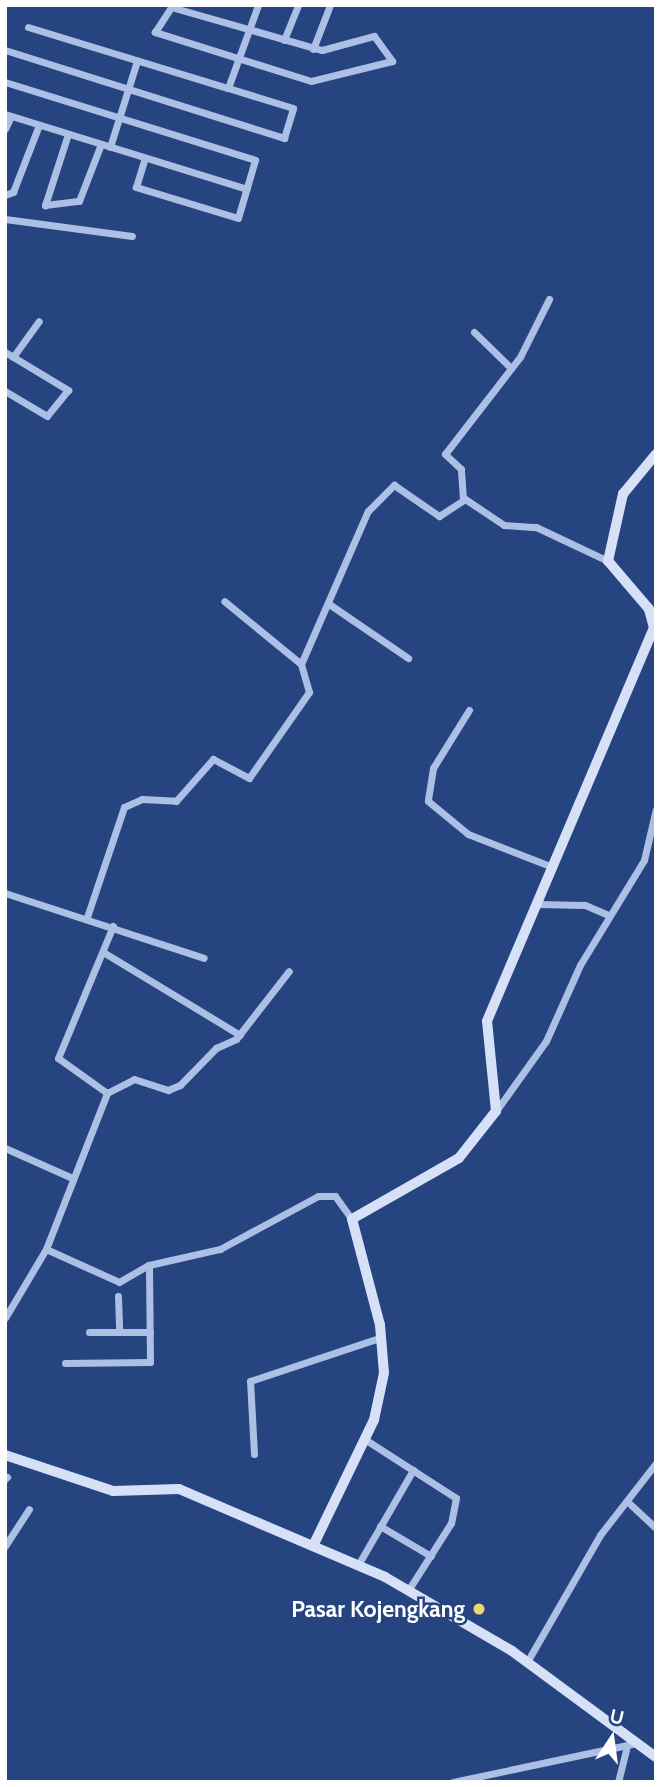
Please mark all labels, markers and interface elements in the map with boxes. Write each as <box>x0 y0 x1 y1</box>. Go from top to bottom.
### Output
place label: Pasar Kojengkang <box>291 1595 465 1623</box>
marker: Pasar Kojengkang <box>471 1601 487 1617</box>
north arrow <box>577 1703 647 1773</box>
text: U <box>608 1704 626 1730</box>

